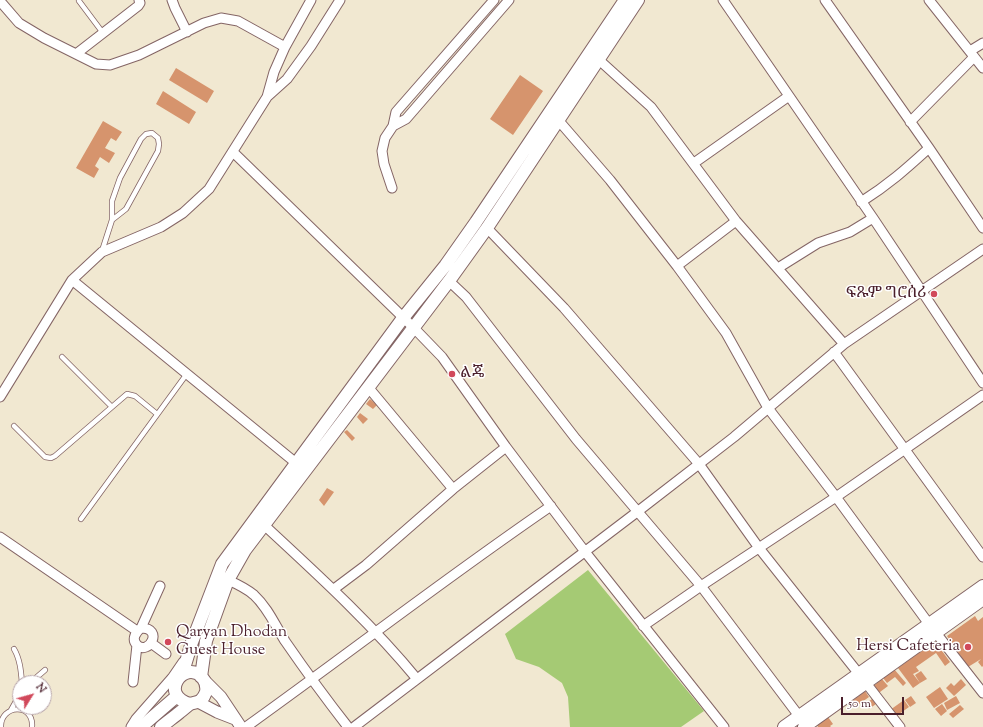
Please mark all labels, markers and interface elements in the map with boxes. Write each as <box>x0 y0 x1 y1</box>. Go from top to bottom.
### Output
place label: ፍጹም ግሮሰሪ <box>846 284 926 304</box>
marker: ፍጹም ግሮሰሪ <box>929 289 939 299</box>
place label: ልጄ <box>460 364 484 384</box>
marker: ልጄ <box>447 369 457 379</box>
place label: Qaryan Dhodan Guest House <box>176 623 287 661</box>
marker: Qaryan Dhodan Guest House <box>163 637 173 647</box>
place label: Hersi Cafeteria <box>856 637 960 657</box>
marker: Hersi Cafeteria <box>963 642 973 652</box>
north arrow <box>12 675 52 715</box>
text: N <box>32 680 50 697</box>
scale bar <box>843 689 906 715</box>
text: 50 m <box>848 695 871 713</box>

